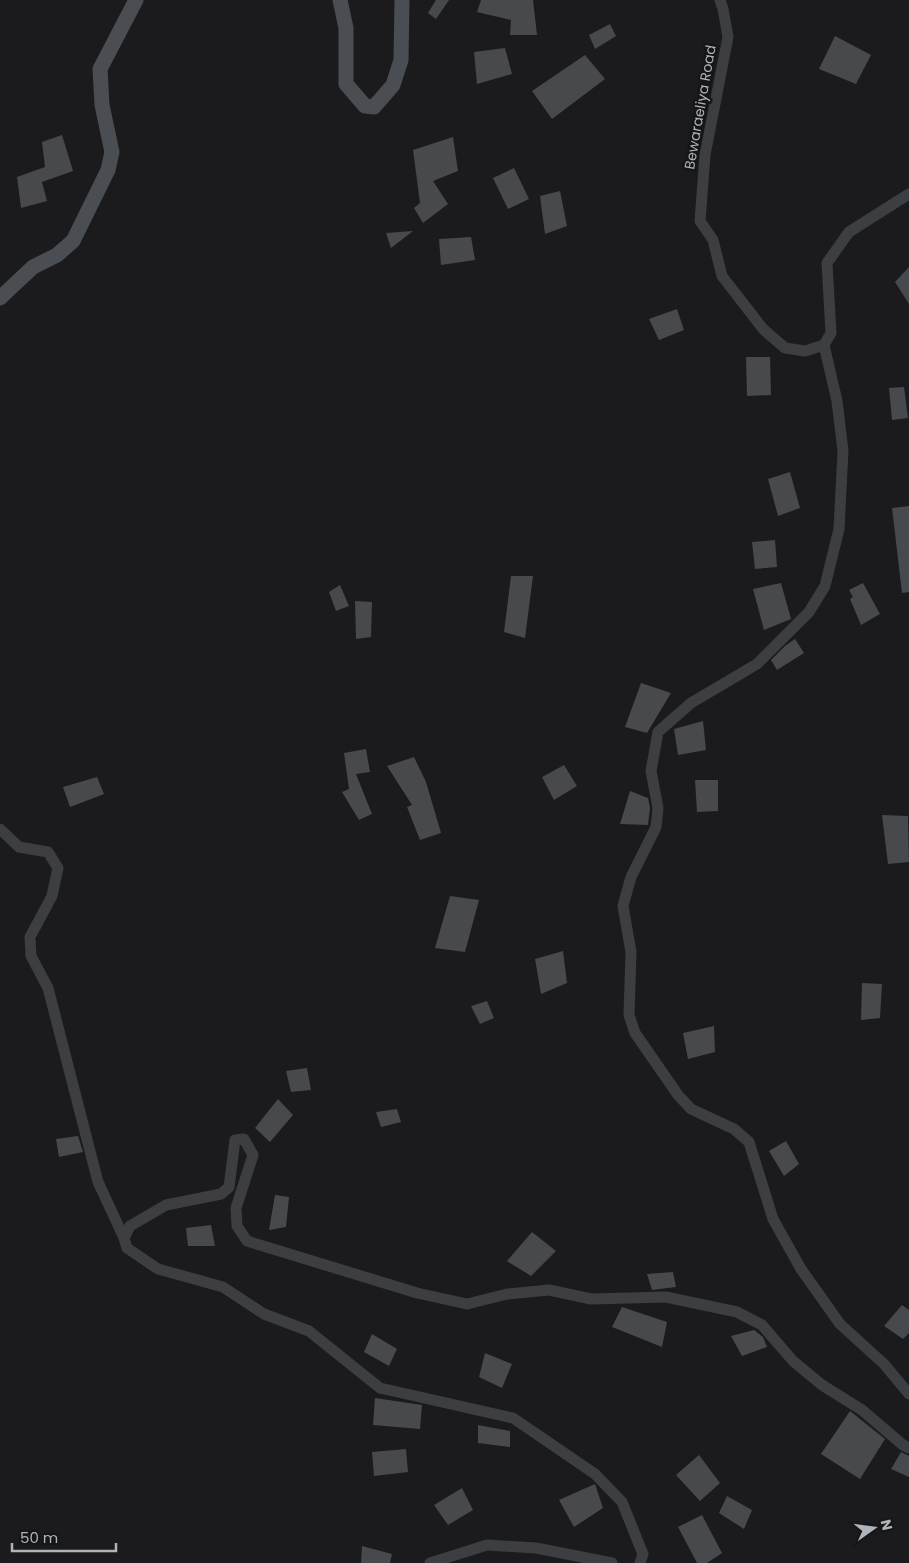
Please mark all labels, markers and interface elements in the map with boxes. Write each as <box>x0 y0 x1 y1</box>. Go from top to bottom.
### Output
street label: Bewaraeliya Road <box>679 43 721 171</box>
north arrow <box>849 1503 899 1553</box>
text: N <box>876 1517 898 1532</box>
scale bar <box>12 1520 116 1552</box>
text: 50 m <box>20 1527 58 1548</box>

